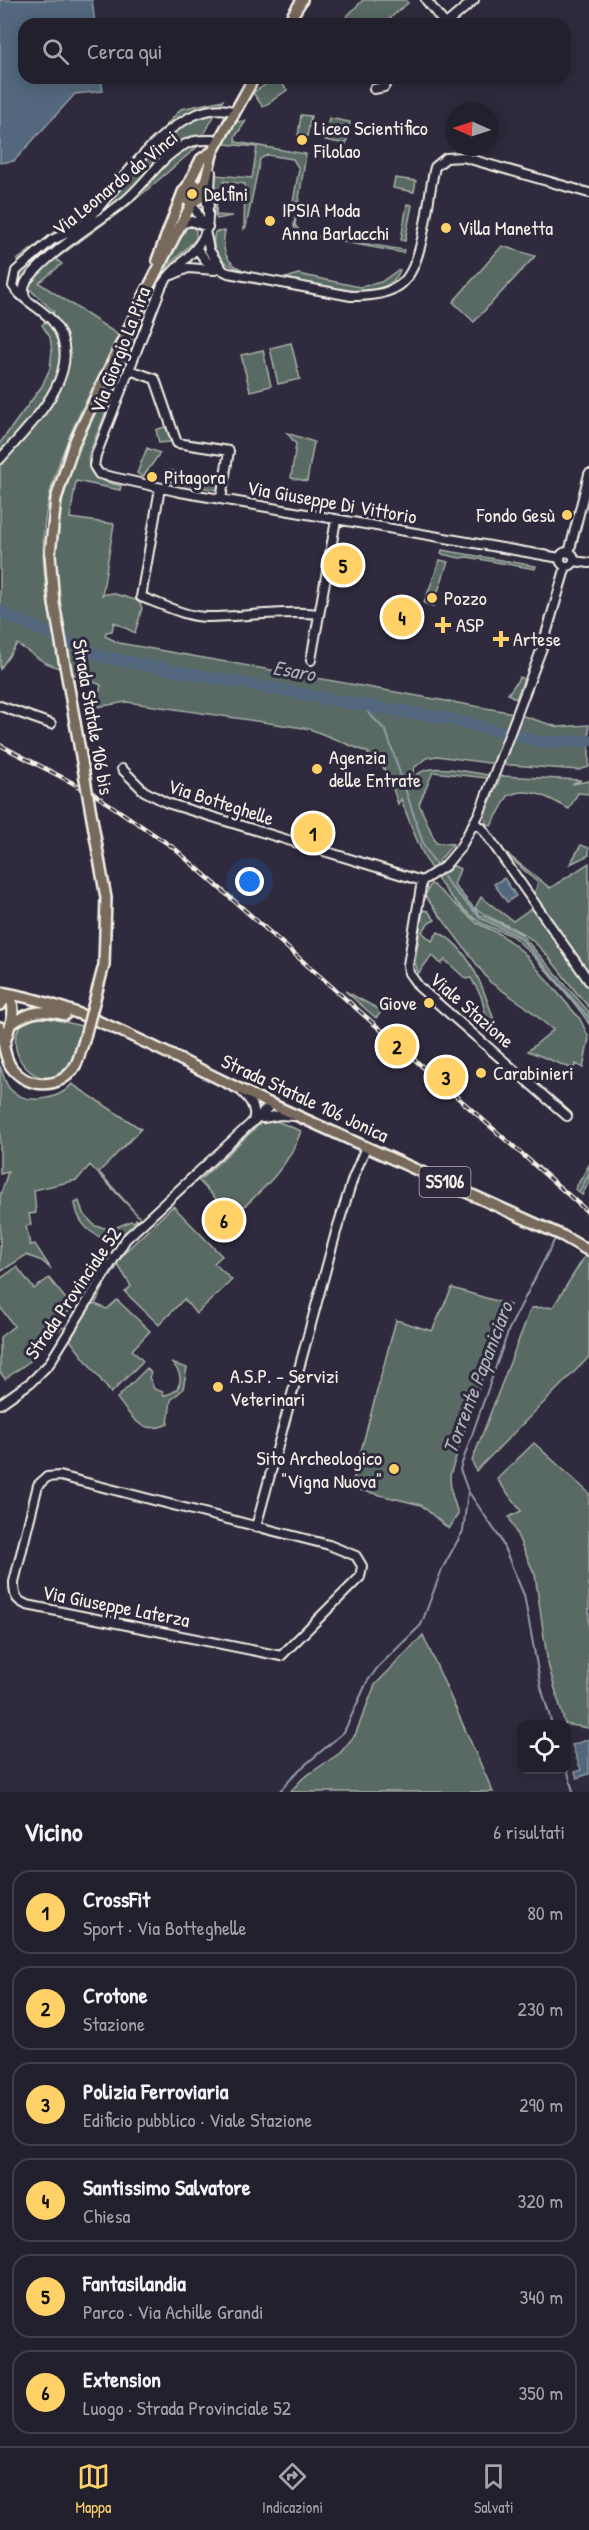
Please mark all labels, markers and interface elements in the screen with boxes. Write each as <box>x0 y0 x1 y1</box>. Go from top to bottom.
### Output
search box <box>18 18 571 84</box>
icon: search <box>39 35 72 68</box>
text: Cerca qui <box>87 36 162 66</box>
north arrow <box>445 102 499 156</box>
place label: Liceo Scientifico Filolao <box>313 114 428 164</box>
street label: Via Leonardo da Vinci <box>46 124 183 242</box>
marker: Liceo Scientifico Filolao <box>295 133 309 147</box>
place label: Delfini <box>204 180 248 207</box>
marker: Delfini <box>185 187 199 201</box>
place label: IPSIA Moda Anna Barlacchi <box>282 196 390 246</box>
marker: IPSIA Moda Anna Barlacchi <box>263 214 277 228</box>
place label: Villa Manetta <box>458 214 553 241</box>
marker: Villa Manetta <box>439 221 453 235</box>
street label: Via Giorgio La Pira <box>83 282 156 417</box>
place label: Pitagora <box>164 463 225 490</box>
marker: Pitagora <box>145 470 159 484</box>
street label: Via Giuseppe Di Vittorio <box>245 473 419 530</box>
place label: Fondo Gesù <box>476 501 555 528</box>
marker: Fondo Gesù <box>560 508 574 522</box>
pin: 5 <box>324 542 362 588</box>
place label: Pozzo <box>444 584 487 611</box>
marker: Pozzo <box>425 591 439 605</box>
pin: 4 <box>382 594 422 640</box>
place label: ASP <box>456 611 485 638</box>
marker: ASP <box>434 616 452 634</box>
place label: Artese <box>513 625 561 652</box>
marker: Artese <box>494 632 508 646</box>
street label: Strada Statale 106 bis <box>67 637 121 797</box>
water label: Esaro <box>271 653 319 689</box>
place label: Agenzia delle Entrate <box>329 743 421 793</box>
marker: Agenzia delle Entrate <box>310 762 324 776</box>
street label: Via Botteghelle <box>165 772 278 831</box>
pin: 1 <box>294 810 332 856</box>
your location <box>235 867 264 896</box>
street label: Viale Stazione <box>424 965 520 1054</box>
place label: Giove <box>379 989 417 1016</box>
marker: Giove <box>422 996 436 1010</box>
pin: 2 <box>378 1024 416 1068</box>
street label: Strada Statale 106 Jonica <box>217 1047 393 1148</box>
pin: 3 <box>426 1054 466 1100</box>
place label: Carabinieri <box>493 1059 574 1086</box>
marker: Carabinieri <box>474 1066 488 1080</box>
road number: SS106 <box>420 1167 470 1197</box>
pin: 6 <box>204 1198 244 1242</box>
street label: Strada Provinciale 52 <box>18 1221 127 1364</box>
water label: Torrente Papaniciaro <box>435 1296 520 1458</box>
place label: A.S.P. - Servizi Veterinari <box>230 1362 339 1412</box>
marker: A.S.P. - Servizi Veterinari <box>211 1380 225 1394</box>
place label: Sito Archeologico "Vigna Nuova" <box>257 1444 382 1494</box>
marker: Sito Archeologico "Vigna Nuova" <box>387 1462 401 1476</box>
street label: Via Giuseppe Laterza <box>40 1578 192 1633</box>
map controls <box>517 1720 571 1774</box>
button: locate <box>517 1720 571 1774</box>
text: Vicino <box>24 1814 83 1849</box>
text: 6 risultati <box>493 1818 565 1845</box>
text: CrossFit <box>83 1884 150 1914</box>
text: 1 <box>42 1899 49 1926</box>
text: 80 m <box>527 1899 563 1926</box>
text: Sport · Via Botteghelle <box>83 1914 247 1941</box>
text: Crotone <box>83 1980 148 2010</box>
text: 2 <box>41 1995 50 2022</box>
text: 230 m <box>518 1995 563 2022</box>
text: Stazione <box>83 2010 145 2037</box>
text: Polizia Ferroviaria <box>83 2076 228 2106</box>
text: 3 <box>41 2091 50 2118</box>
text: 290 m <box>519 2091 563 2118</box>
text: Edificio pubblico · Viale Stazione <box>83 2106 312 2133</box>
text: Santissimo Salvatore <box>83 2172 251 2202</box>
text: 4 <box>42 2187 49 2214</box>
text: 320 m <box>518 2187 563 2214</box>
text: Chiesa <box>83 2202 130 2229</box>
text: Fantasilandia <box>83 2268 186 2298</box>
text: 5 <box>41 2283 50 2310</box>
text: 340 m <box>519 2283 563 2310</box>
text: Parco · Via Achille Grandi <box>83 2298 263 2325</box>
text: Extension <box>83 2364 161 2394</box>
text: 6 <box>42 2379 49 2406</box>
text: 350 m <box>518 2379 563 2406</box>
text: Luogo · Strada Provinciale 52 <box>83 2394 291 2421</box>
tab: Mappa <box>75 2460 111 2518</box>
tab: Indicazioni <box>262 2460 323 2518</box>
tab: Salvati <box>474 2460 514 2518</box>

